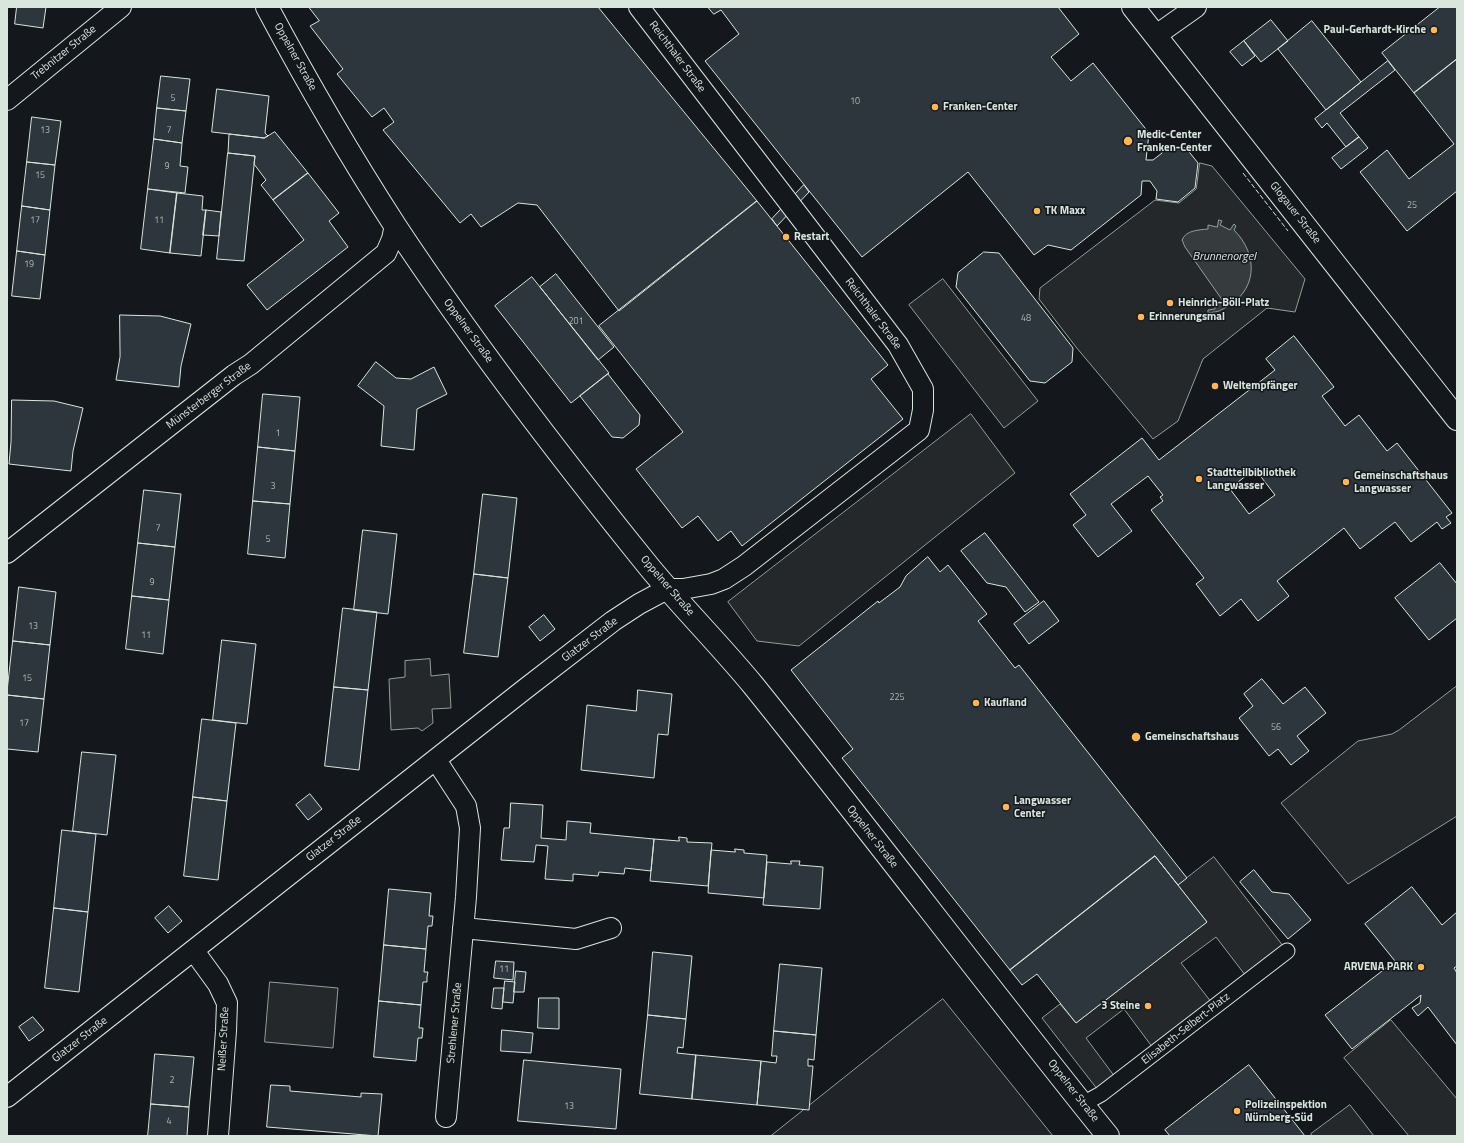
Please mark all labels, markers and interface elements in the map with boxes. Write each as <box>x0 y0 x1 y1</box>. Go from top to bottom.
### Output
street label: Reichthaler Straße <box>646 19 708 95</box>
street label: Oppelner Straße <box>271 21 319 93</box>
street label: Trebnitzer Straße <box>29 23 99 83</box>
place label: Paul-Gerhardt-Kirche <box>1324 23 1426 37</box>
marker: Paul-Gerhardt-Kirche <box>1429 25 1439 35</box>
house number: 5 <box>170 94 176 104</box>
house number: 10 <box>850 97 860 107</box>
place label: Franken-Center <box>943 100 1017 114</box>
marker: Franken-Center <box>930 102 940 112</box>
house number: 13 <box>40 126 50 136</box>
house number: 7 <box>166 126 172 136</box>
place label: Medic-Center Franken-Center <box>1137 128 1211 154</box>
marker: Medic-Center Franken-Center <box>1122 135 1134 147</box>
house number: 9 <box>164 162 170 172</box>
house number: 15 <box>35 171 45 181</box>
street label: Glogauer Straße <box>1267 179 1323 247</box>
house number: 25 <box>1407 201 1417 211</box>
place label: TK Maxx <box>1045 204 1085 218</box>
marker: TK Maxx <box>1032 206 1042 216</box>
house number: 17 <box>30 216 40 226</box>
house number: 11 <box>154 216 164 226</box>
place label: Restart <box>794 230 829 244</box>
marker: Restart <box>781 232 791 242</box>
water label: Brunnenorgel <box>1192 250 1256 264</box>
house number: 19 <box>24 260 34 270</box>
street label: Reichthaler Straße <box>842 276 904 352</box>
place label: Heinrich-Böll-Platz <box>1178 296 1269 310</box>
street label: Oppelner Straße <box>440 297 496 365</box>
marker: Heinrich-Böll-Platz <box>1165 298 1175 308</box>
place label: Erinnerungsmal <box>1149 310 1225 324</box>
marker: Erinnerungsmal <box>1136 312 1146 322</box>
house number: 48 <box>1021 314 1031 324</box>
house number: 201 <box>568 317 584 327</box>
street label: Münsterberger Straße <box>164 360 254 432</box>
place label: Weltempfänger <box>1223 379 1298 393</box>
marker: Weltempfänger <box>1210 381 1220 391</box>
house number: 1 <box>275 429 281 439</box>
place label: Stadtteilbibliothek Langwasser <box>1207 466 1296 492</box>
place label: Gemeinschaftshaus Langwasser <box>1354 469 1448 495</box>
marker: Stadtteilbibliothek Langwasser <box>1194 474 1204 484</box>
marker: Gemeinschaftshaus Langwasser <box>1341 477 1351 487</box>
house number: 3 <box>270 482 276 492</box>
house number: 7 <box>155 524 161 534</box>
house number: 5 <box>265 535 271 545</box>
street label: Oppelner Straße <box>637 553 697 619</box>
house number: 9 <box>149 578 155 588</box>
street label: Glatzer Straße <box>560 615 620 665</box>
house number: 13 <box>28 622 38 632</box>
house number: 11 <box>141 631 151 641</box>
house number: 15 <box>22 674 32 684</box>
house number: 225 <box>889 693 905 703</box>
place label: Kaufland <box>984 696 1027 710</box>
marker: Kaufland <box>971 698 981 708</box>
house number: 17 <box>19 719 29 729</box>
house number: 56 <box>1271 723 1281 733</box>
place label: Gemeinschaftshaus <box>1145 730 1239 744</box>
marker: Gemeinschaftshaus <box>1130 731 1142 743</box>
place label: Langwasser Center <box>1014 794 1071 820</box>
marker: Langwasser Center <box>1001 802 1011 812</box>
street label: Oppelner Straße <box>844 803 900 871</box>
street label: Glatzer Straße <box>304 813 364 865</box>
place label: ARVENA PARK <box>1344 960 1413 974</box>
marker: ARVENA PARK <box>1416 962 1426 972</box>
house number: 11 <box>499 965 509 975</box>
street label: Strehlener Straße <box>445 982 465 1064</box>
street label: Elisabeth-Selbert-Platz <box>1139 990 1233 1068</box>
place label: 3 Steine <box>1101 999 1140 1013</box>
marker: 3 Steine <box>1143 1001 1153 1011</box>
street label: Neißer Straße <box>216 1007 232 1071</box>
street label: Glatzer Straße <box>50 1014 110 1066</box>
street label: Oppelner Straße <box>1045 1057 1101 1125</box>
house number: 2 <box>169 1076 175 1086</box>
place label: Polizeiinspektion Nürnberg-Süd <box>1245 1098 1327 1124</box>
house number: 13 <box>564 1102 574 1112</box>
marker: Polizeiinspektion Nürnberg-Süd <box>1232 1106 1242 1116</box>
house number: 4 <box>166 1117 172 1127</box>

